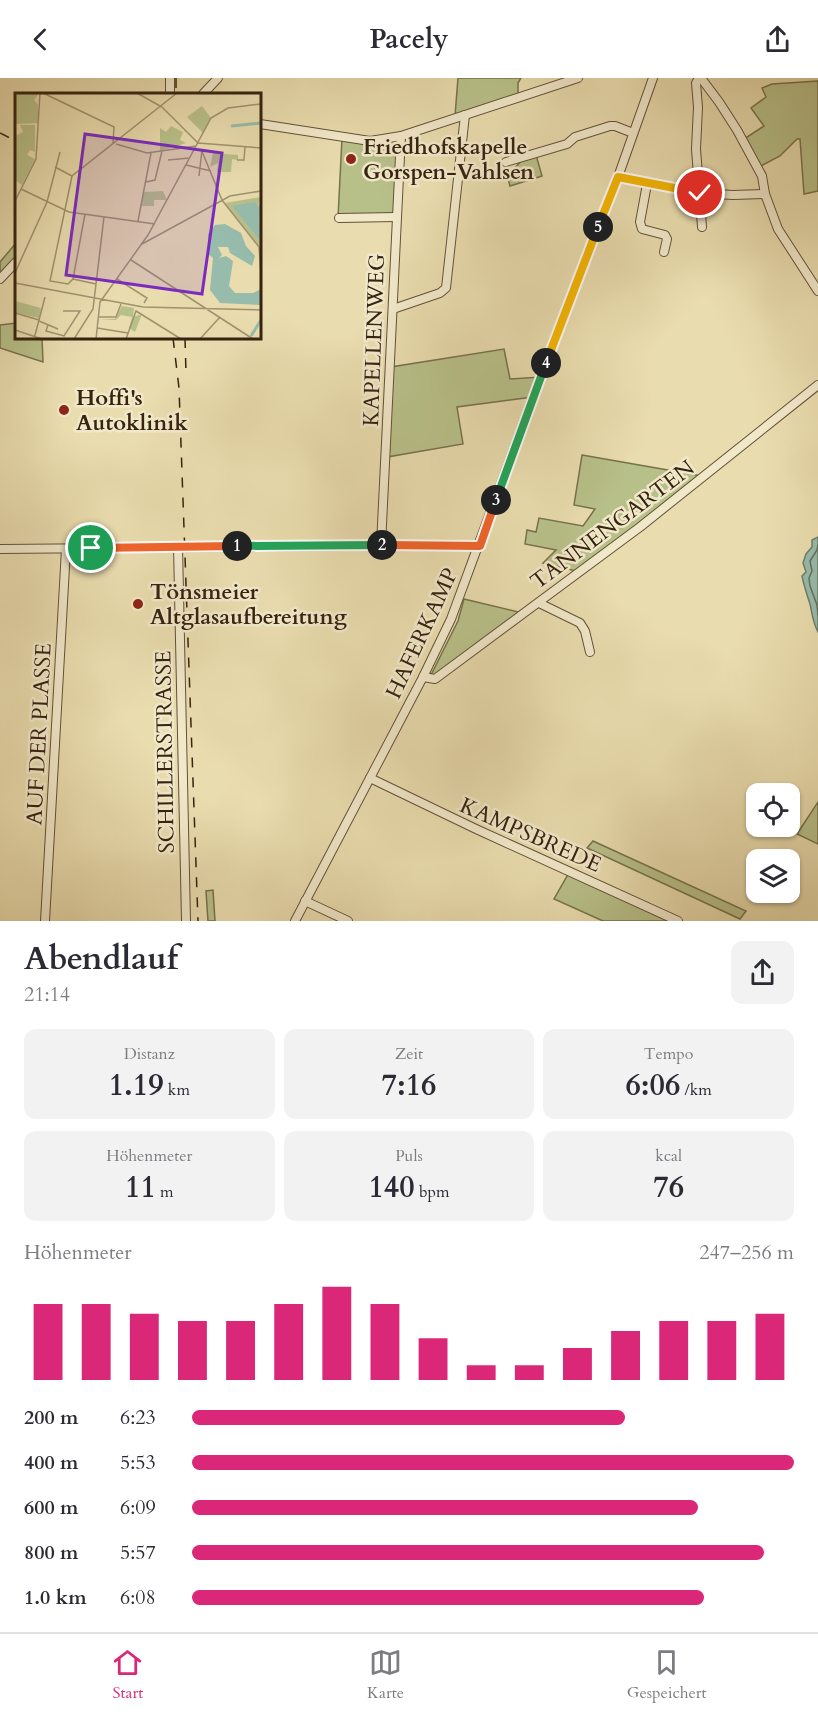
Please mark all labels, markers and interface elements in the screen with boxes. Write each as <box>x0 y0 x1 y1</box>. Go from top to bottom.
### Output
text: Pacely <box>370 21 448 58</box>
icon: back <box>24 23 57 56</box>
icon: share <box>761 23 794 56</box>
inset map <box>15 93 261 339</box>
place label: Friedhofskapelle Gorspen-Vahlsen <box>363 132 534 187</box>
marker: Friedhofskapelle Gorspen-Vahlsen <box>344 152 358 166</box>
pin <box>674 167 725 218</box>
icon: check <box>683 176 716 209</box>
pin: 5 <box>583 212 613 242</box>
text: 5 <box>594 216 602 238</box>
street label: KAPELLENWEG <box>356 253 392 427</box>
pin: 4 <box>531 348 561 378</box>
text: 4 <box>542 352 550 374</box>
place label: Hoffi's Autoklinik <box>76 383 188 438</box>
marker: Hoffi's Autoklinik <box>57 403 71 417</box>
street label: TANNENGARTEN <box>524 453 701 596</box>
pin: 3 <box>481 485 511 515</box>
text: 3 <box>492 489 500 511</box>
pin <box>65 522 116 573</box>
pin: 2 <box>367 530 397 560</box>
icon: arrive <box>74 531 107 564</box>
pin: 1 <box>222 531 252 561</box>
text: 2 <box>378 534 386 556</box>
text: 1 <box>233 535 241 557</box>
street label: HAFERKAMP <box>378 563 465 704</box>
place label: Tönsmeier Altglasaufbereitung <box>150 577 348 632</box>
marker: Tönsmeier Altglasaufbereitung <box>131 597 145 611</box>
street label: AUF DER PLASSE <box>19 642 59 826</box>
street label: SCHILLERSTRASSE <box>148 650 182 854</box>
map controls <box>746 783 800 903</box>
button: locate <box>746 783 800 837</box>
street label: KAMPSBREDE <box>455 790 606 880</box>
button: layers <box>746 849 800 903</box>
text: Abendlauf <box>24 936 178 981</box>
button: share <box>731 941 794 1004</box>
text: 21:14 <box>24 981 70 1008</box>
text: Distanz <box>124 1043 175 1065</box>
text: Zeit <box>395 1043 423 1065</box>
text: Tempo <box>644 1043 694 1065</box>
text: 1.19 <box>109 1065 164 1106</box>
text: 7:16 <box>382 1065 436 1106</box>
text: 6:06 <box>625 1065 680 1106</box>
text: km <box>164 1079 190 1101</box>
text: /km <box>680 1079 712 1101</box>
text: Höhenmeter <box>106 1145 192 1167</box>
text: Puls <box>395 1145 423 1167</box>
text: kcal <box>655 1145 682 1167</box>
text: 11 <box>125 1167 156 1208</box>
text: 140 <box>368 1167 415 1208</box>
text: 76 <box>653 1167 684 1208</box>
text: m <box>156 1181 174 1203</box>
text: bpm <box>415 1181 450 1203</box>
text: Höhenmeter <box>24 1239 132 1266</box>
text: 247–256 m <box>699 1239 794 1266</box>
text: 200 m <box>24 1404 79 1431</box>
text: 6:23 <box>120 1404 156 1431</box>
text: 400 m <box>24 1449 79 1476</box>
text: 5:53 <box>120 1449 156 1476</box>
text: 600 m <box>24 1494 79 1521</box>
text: 6:09 <box>120 1494 156 1521</box>
text: 800 m <box>24 1539 79 1566</box>
text: 5:57 <box>120 1539 156 1566</box>
text: 1.0 km <box>24 1584 87 1611</box>
text: 6:08 <box>120 1584 156 1611</box>
tab: Start <box>111 1646 144 1704</box>
tab: Karte <box>367 1646 404 1704</box>
tab: Gespeichert <box>627 1646 707 1704</box>

